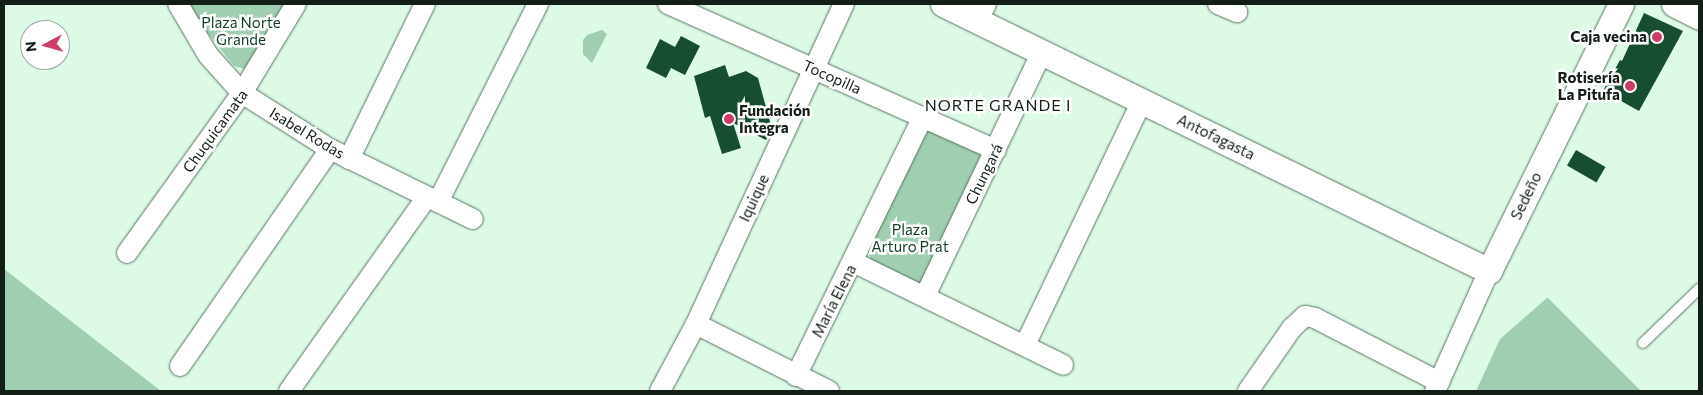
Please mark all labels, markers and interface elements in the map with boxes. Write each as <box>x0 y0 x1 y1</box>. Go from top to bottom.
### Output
park label: Plaza Norte Grande <box>201 13 281 48</box>
north arrow <box>20 20 70 70</box>
place label: Caja vecina <box>1570 28 1647 46</box>
marker: Caja vecina <box>1651 31 1663 43</box>
text: N <box>22 40 40 53</box>
street label: Tocopilla <box>800 56 864 98</box>
place label: Rotisería La Pitufa <box>1558 68 1620 103</box>
marker: Rotisería La Pitufa <box>1624 80 1636 92</box>
street label: Chuquicamata <box>179 86 251 176</box>
district label: NORTE GRANDE I <box>923 95 1073 115</box>
place label: Fundación Integra <box>739 101 811 136</box>
street label: Isabel Rodas <box>266 104 348 162</box>
street label: Antofagasta <box>1174 110 1258 164</box>
marker: Fundación Integra <box>723 113 735 125</box>
street label: Chungará <box>962 141 1006 207</box>
street label: Sedeño <box>1507 169 1545 223</box>
street label: Iquique <box>735 171 773 225</box>
park label: Plaza Arturo Prat <box>871 220 949 255</box>
street label: María Elena <box>808 261 860 341</box>

